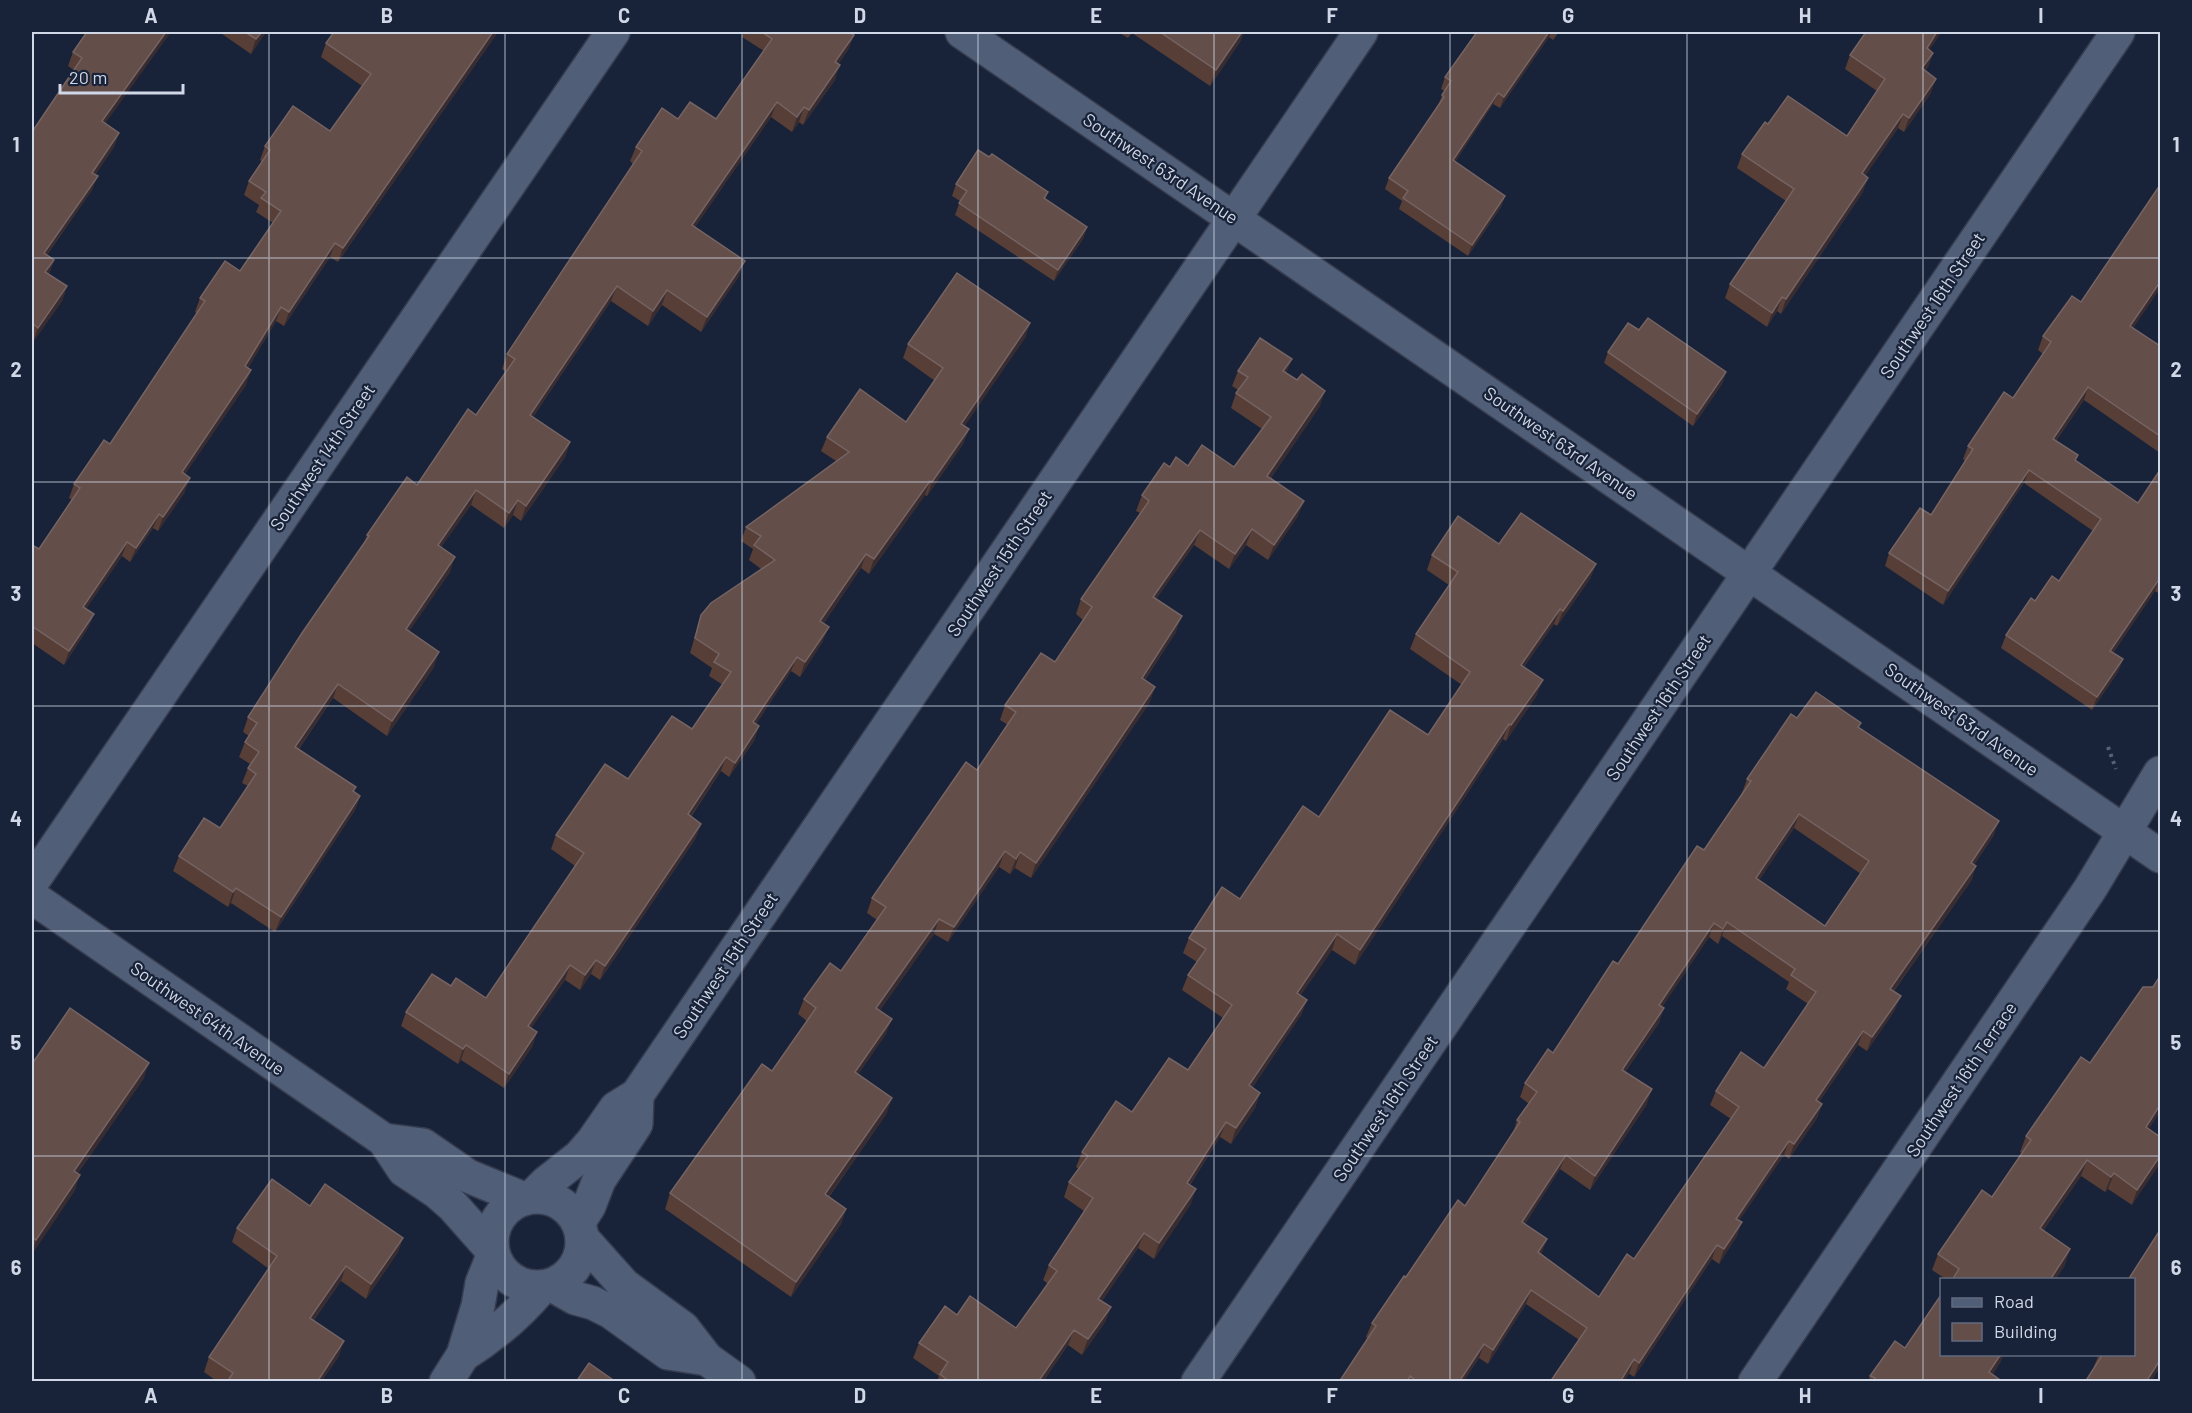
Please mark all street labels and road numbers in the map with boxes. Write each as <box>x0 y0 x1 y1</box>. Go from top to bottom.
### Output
street label: Southwest 63rd Avenue <box>1079 108 1243 228</box>
street label: Southwest 16th Street <box>1875 228 1989 382</box>
street label: Southwest 14th Street <box>265 379 379 535</box>
street label: Southwest 63rd Avenue <box>1480 382 1642 504</box>
street label: Southwest 15th Street <box>942 486 1056 640</box>
street label: Southwest 16th Street <box>1601 630 1715 784</box>
street label: Southwest 63rd Avenue <box>1881 658 2043 780</box>
street label: Southwest 15th Street <box>668 888 782 1042</box>
street label: Southwest 64th Avenue <box>127 956 289 1080</box>
street label: Southwest 16th Terrace <box>1901 997 2021 1161</box>
street label: Southwest 16th Street <box>1328 1031 1442 1185</box>

